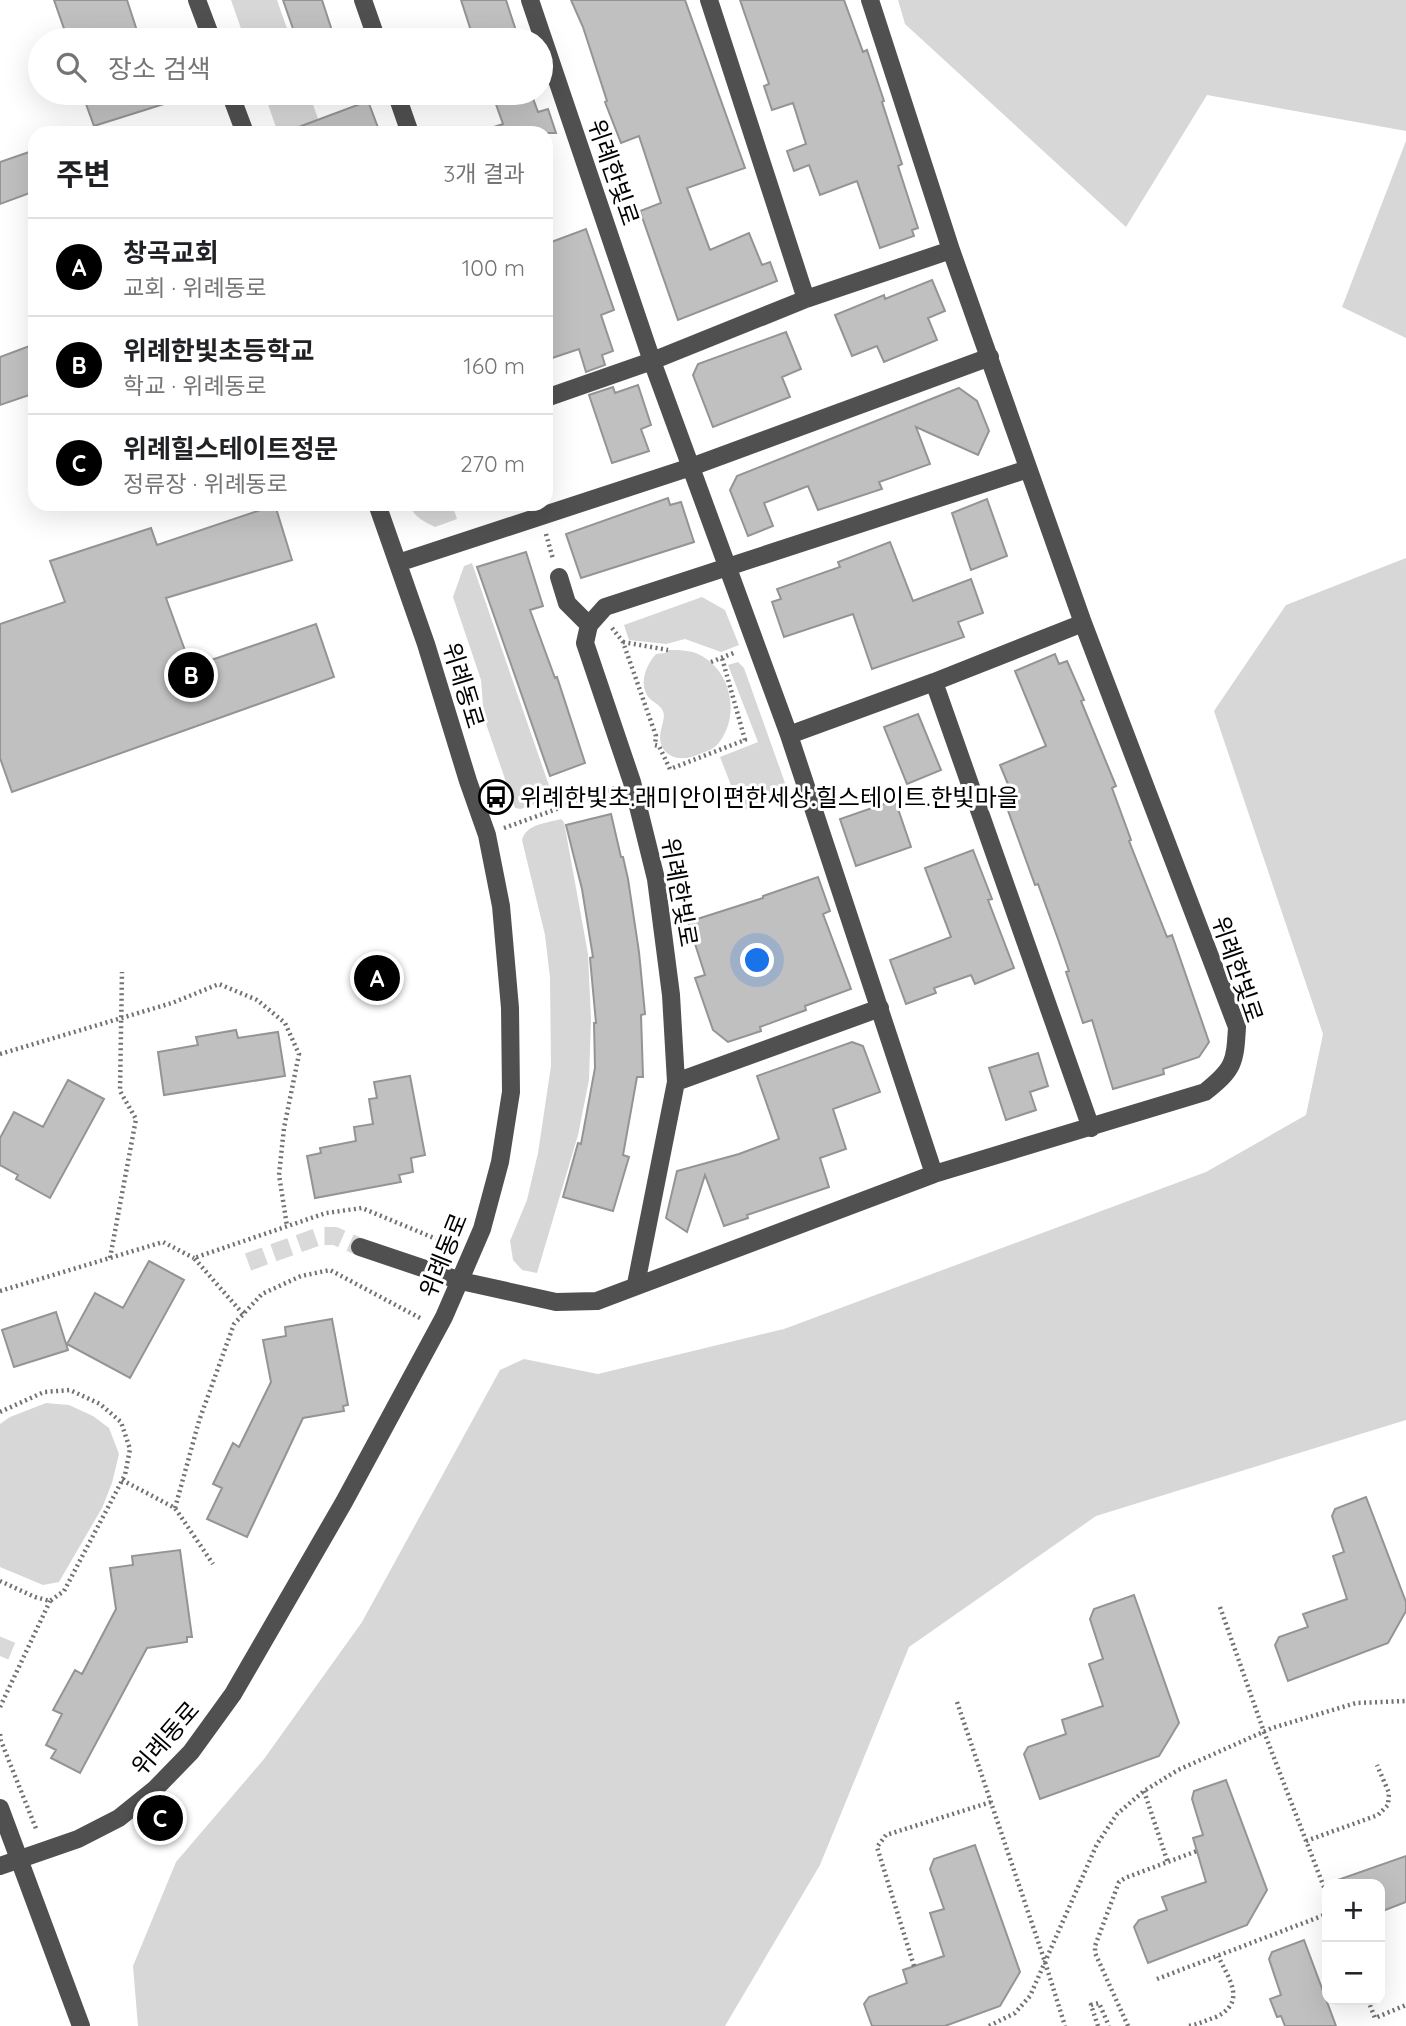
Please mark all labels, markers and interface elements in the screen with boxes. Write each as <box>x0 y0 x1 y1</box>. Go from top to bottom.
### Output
search box <box>28 28 553 105</box>
icon: search <box>52 48 90 86</box>
text: 장소 검색 <box>108 52 211 85</box>
street label: 위례한빛로 <box>582 115 646 229</box>
text: 주변 <box>56 155 111 193</box>
text: 3개 결과 <box>443 159 525 188</box>
text: 창곡교회 <box>123 236 219 269</box>
text: A <box>72 253 86 282</box>
text: 100 m <box>462 253 525 282</box>
text: 교회 · 위례동로 <box>123 273 267 302</box>
text: 위례한빛초등학교 <box>123 334 314 367</box>
text: B <box>71 351 87 380</box>
text: 160 m <box>463 351 525 380</box>
text: 학교 · 위례동로 <box>123 371 267 400</box>
text: 위례힐스테이트정문 <box>123 432 338 465</box>
text: C <box>72 449 86 478</box>
text: 270 m <box>460 449 525 478</box>
text: 정류장 · 위례동로 <box>123 469 288 498</box>
street label: 위례동로 <box>437 638 491 732</box>
pin: B <box>168 649 214 701</box>
bus stop icon: 위례한빛초.래미안이편한세상.힐스테이트.한빛마을 <box>477 778 515 816</box>
place label: 위례한빛초.래미안이편한세상.힐스테이트.한빛마을 <box>520 782 1019 812</box>
street label: 위례한빛로 <box>656 835 704 949</box>
street label: 위례한빛로 <box>1206 912 1270 1026</box>
your location <box>740 943 774 977</box>
pin: A <box>354 952 400 1004</box>
street label: 위례동로 <box>413 1208 473 1302</box>
street label: 위례동로 <box>125 1695 205 1781</box>
pin: C <box>137 1792 183 1844</box>
map controls <box>1322 1879 1385 2005</box>
button: + <box>1322 1879 1385 1942</box>
button: − <box>1322 1942 1385 2005</box>

